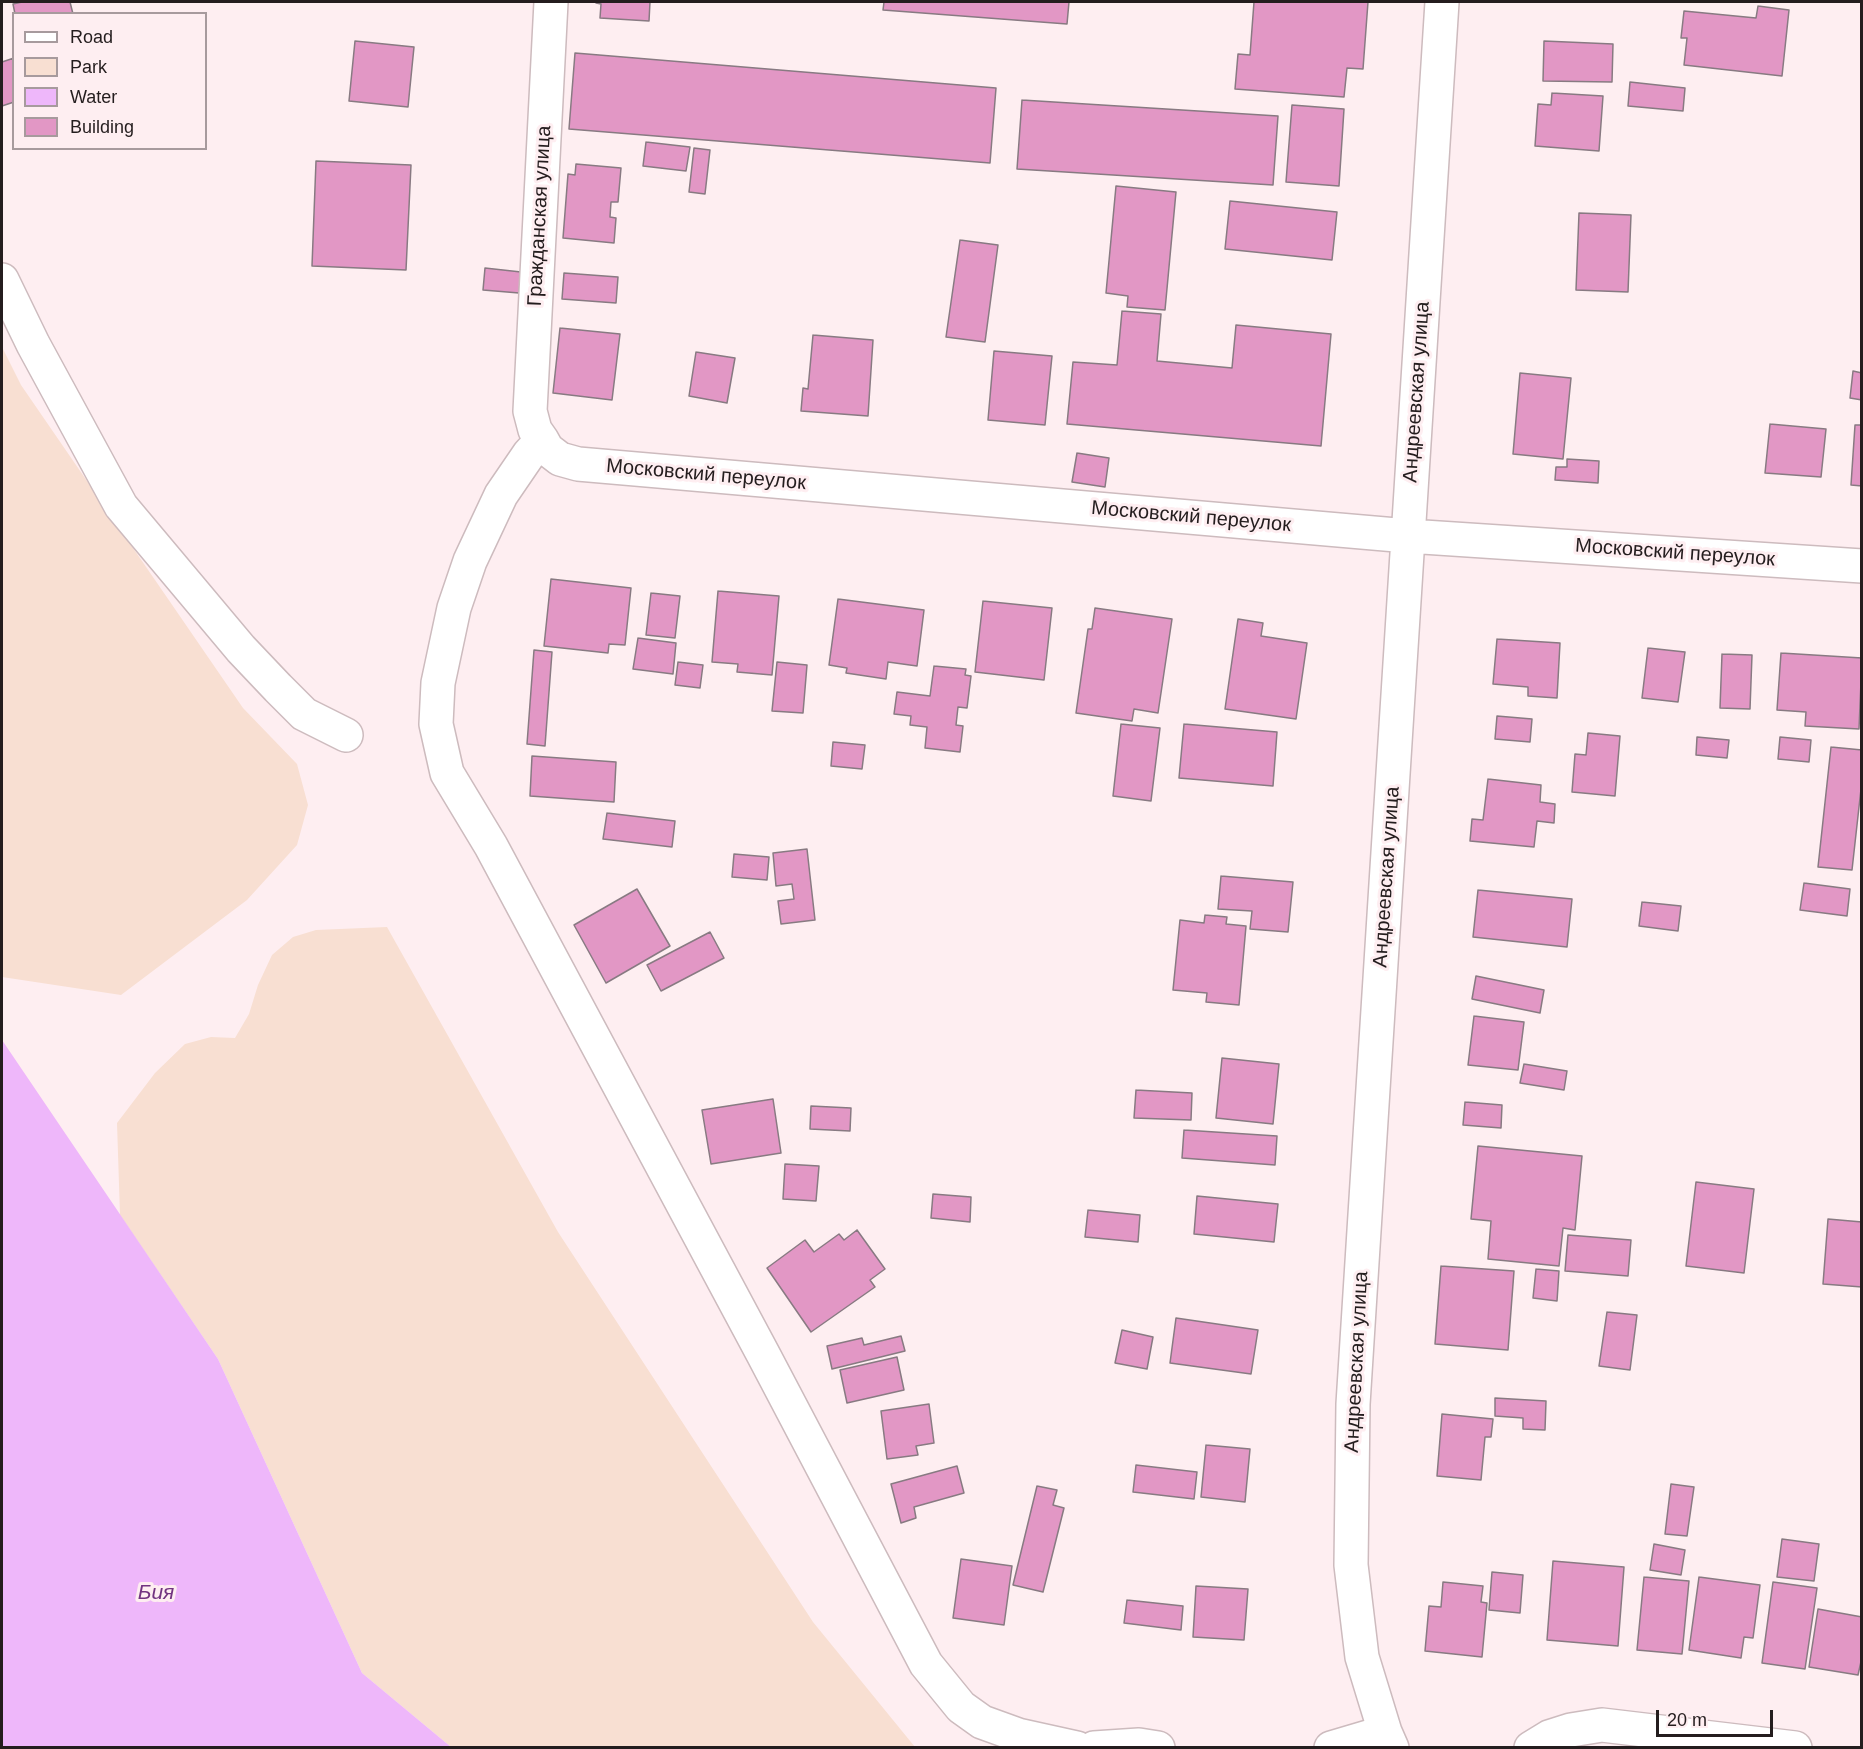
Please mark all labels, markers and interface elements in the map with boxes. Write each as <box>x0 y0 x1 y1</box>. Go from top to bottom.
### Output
legend <box>12 12 207 150</box>
text: Road <box>70 27 113 47</box>
text: Park <box>70 57 107 77</box>
text: Water <box>70 87 117 107</box>
text: Building <box>70 117 134 137</box>
street label: Гражданская улица <box>523 125 557 307</box>
street label: Андреевская улица <box>1399 301 1435 483</box>
street label: Московский переулок <box>605 454 807 496</box>
street label: Московский переулок <box>1090 496 1292 538</box>
street label: Московский переулок <box>1574 534 1776 572</box>
street label: Андреевская улица <box>1369 786 1405 968</box>
street label: Андреевская улица <box>1340 1271 1374 1453</box>
water label: Бия <box>138 1580 174 1606</box>
scale bar <box>1659 1698 1776 1736</box>
text: 20 m <box>1667 1710 1707 1730</box>

